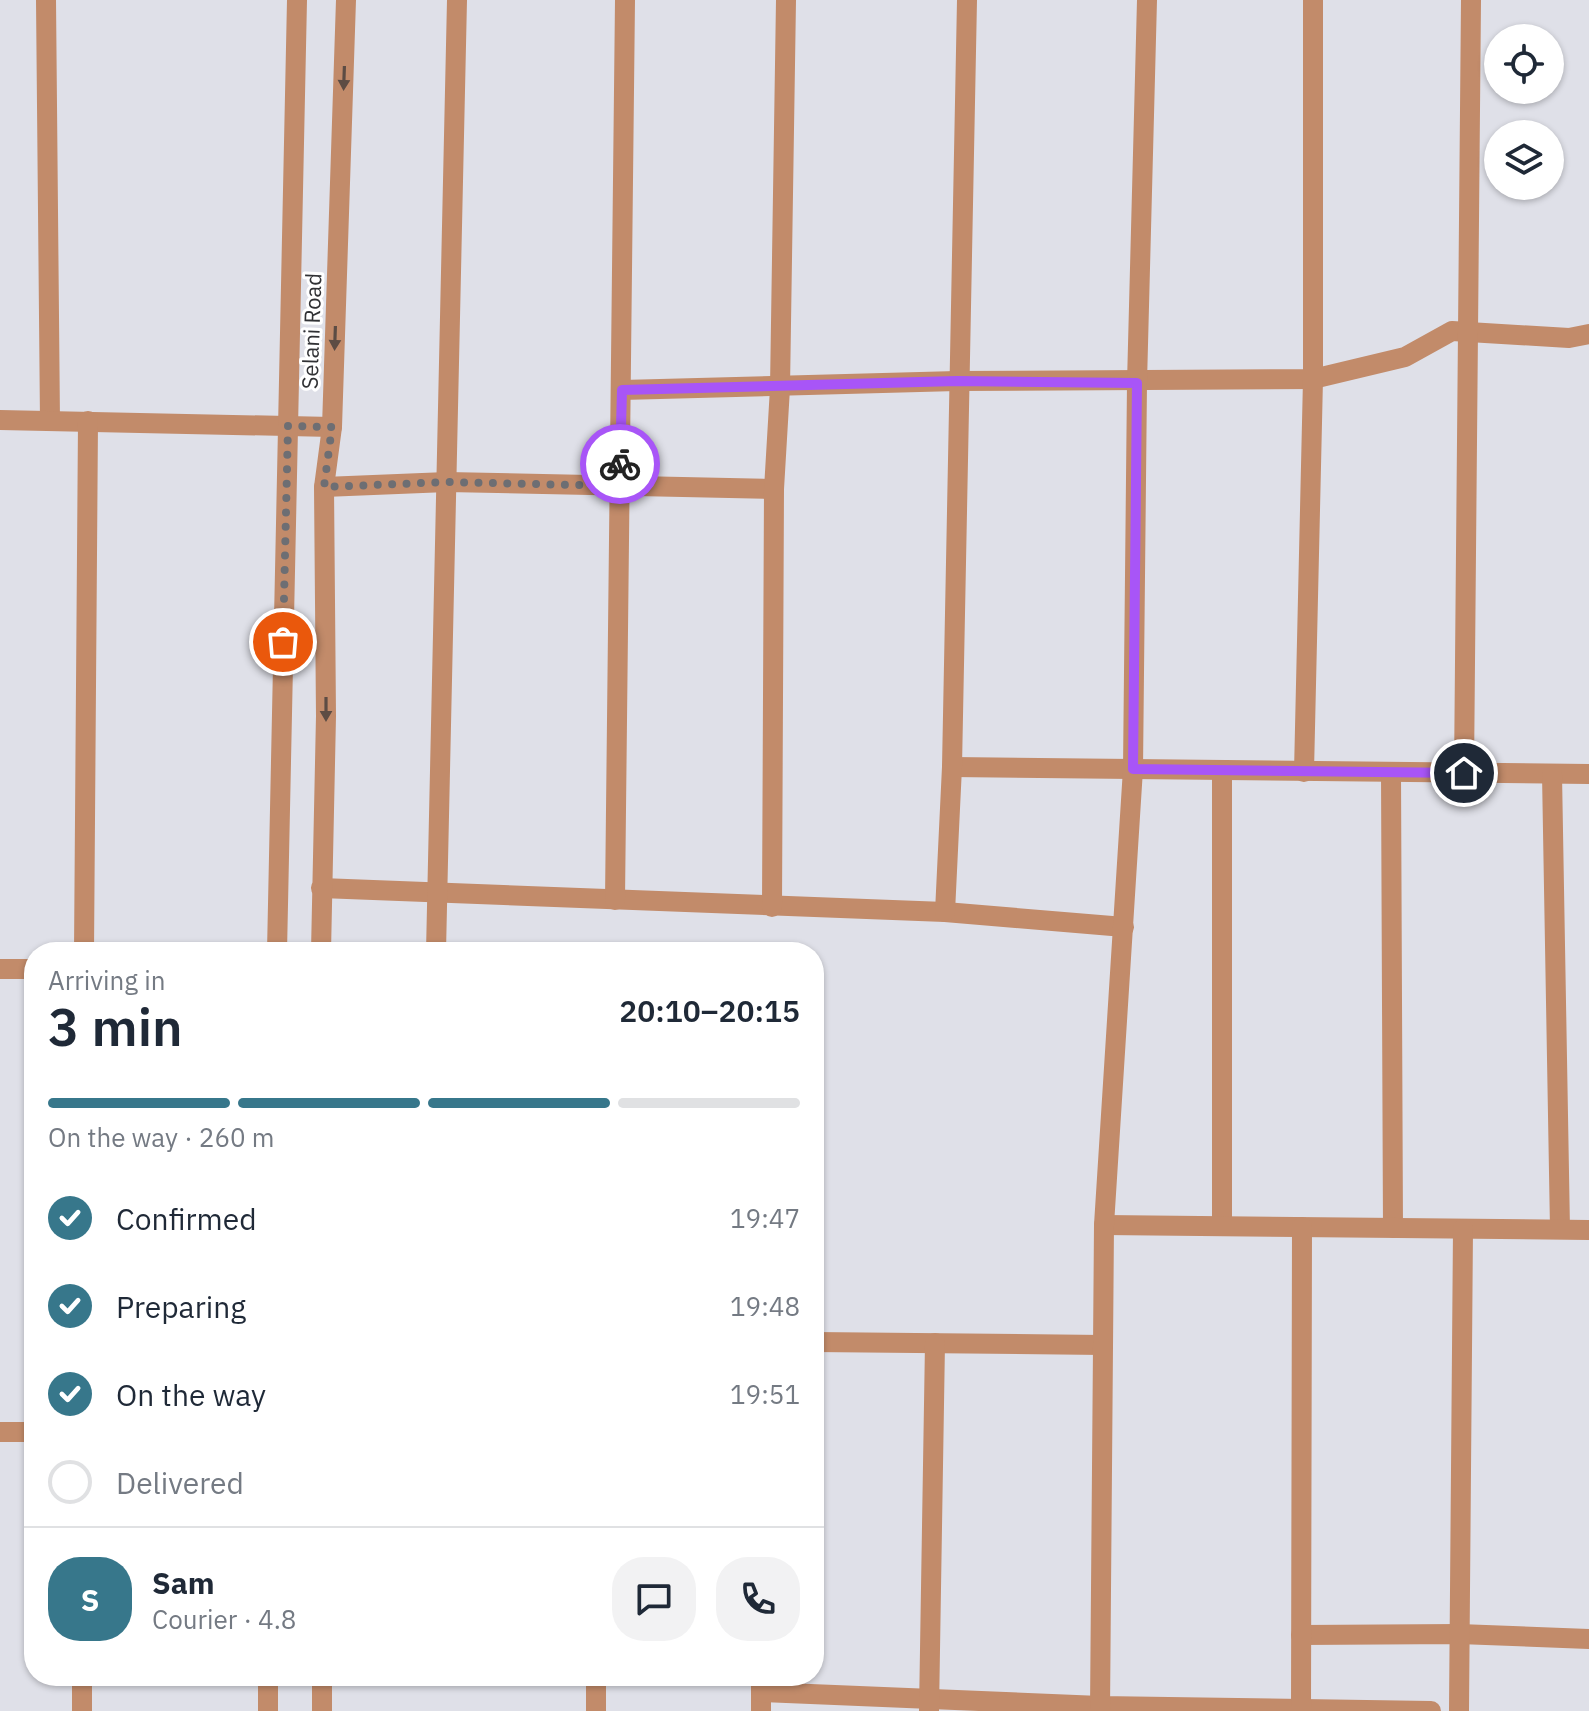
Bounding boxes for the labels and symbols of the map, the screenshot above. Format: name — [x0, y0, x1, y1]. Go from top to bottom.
one-way arrow — [337, 66, 350, 91]
street label: Selani Road — [294, 272, 328, 390]
one-way arrow — [329, 326, 342, 351]
courier — [580, 424, 660, 504]
pin — [249, 608, 317, 676]
one-way arrow — [320, 697, 332, 722]
pin — [1430, 739, 1498, 807]

